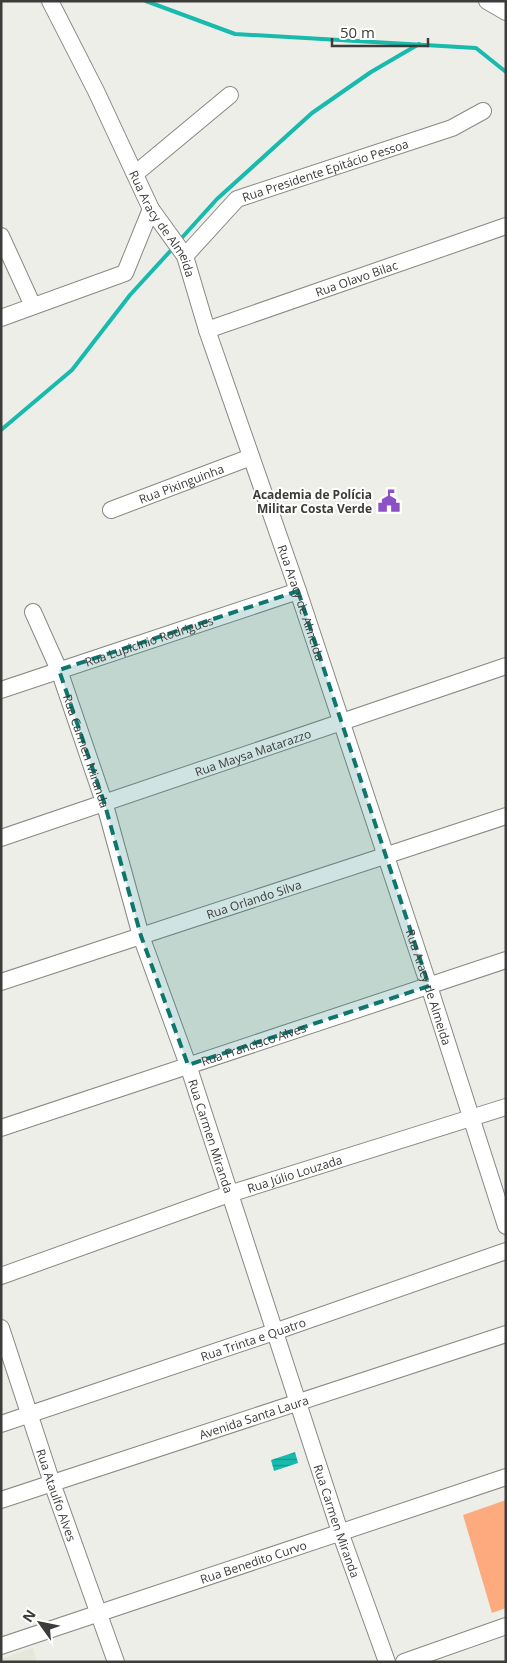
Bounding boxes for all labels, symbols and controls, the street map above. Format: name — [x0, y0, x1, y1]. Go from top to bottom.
scale bar — [332, 15, 428, 47]
text: 50 m — [340, 22, 375, 42]
street label: Rua Presidente Epitácio Pessoa — [240, 134, 411, 205]
street label: Rua Aracy de Almeida — [126, 167, 199, 279]
street label: Rua Olavo Bilac — [313, 256, 400, 300]
street label: Rua Pixinguinha — [136, 460, 226, 507]
place label: Academia de Polícia Militar Costa Verde — [253, 486, 372, 517]
public building icon: Academia de Polícia Militar Costa Verde — [376, 488, 402, 514]
street label: Rua Aracy de Almeida — [274, 542, 329, 663]
street label: Rua Lupicinio Rodrigues — [83, 611, 216, 670]
street label: Rua Carmen Miranda — [59, 692, 114, 810]
street label: Rua Maysa Matarazzo — [192, 725, 313, 780]
street label: Rua Orlando Silva — [204, 875, 303, 922]
street label: Rua Aracy de Almeida — [402, 927, 456, 1047]
street label: Rua Francisco Alves — [199, 1019, 308, 1069]
street label: Rua Carmen Miranda — [185, 1077, 238, 1195]
street label: Rua Júlio Louzada — [245, 1151, 344, 1196]
street label: Rua Trinta e Quatro — [198, 1313, 308, 1365]
street label: Avenida Santa Laura — [197, 1391, 311, 1443]
street label: Rua Ataulfo Alves — [33, 1446, 81, 1544]
street label: Rua Carmen Miranda — [310, 1462, 364, 1580]
street label: Rua Benedito Curvo — [198, 1536, 309, 1587]
north arrow — [15, 1598, 65, 1648]
text: N — [18, 1606, 40, 1626]

